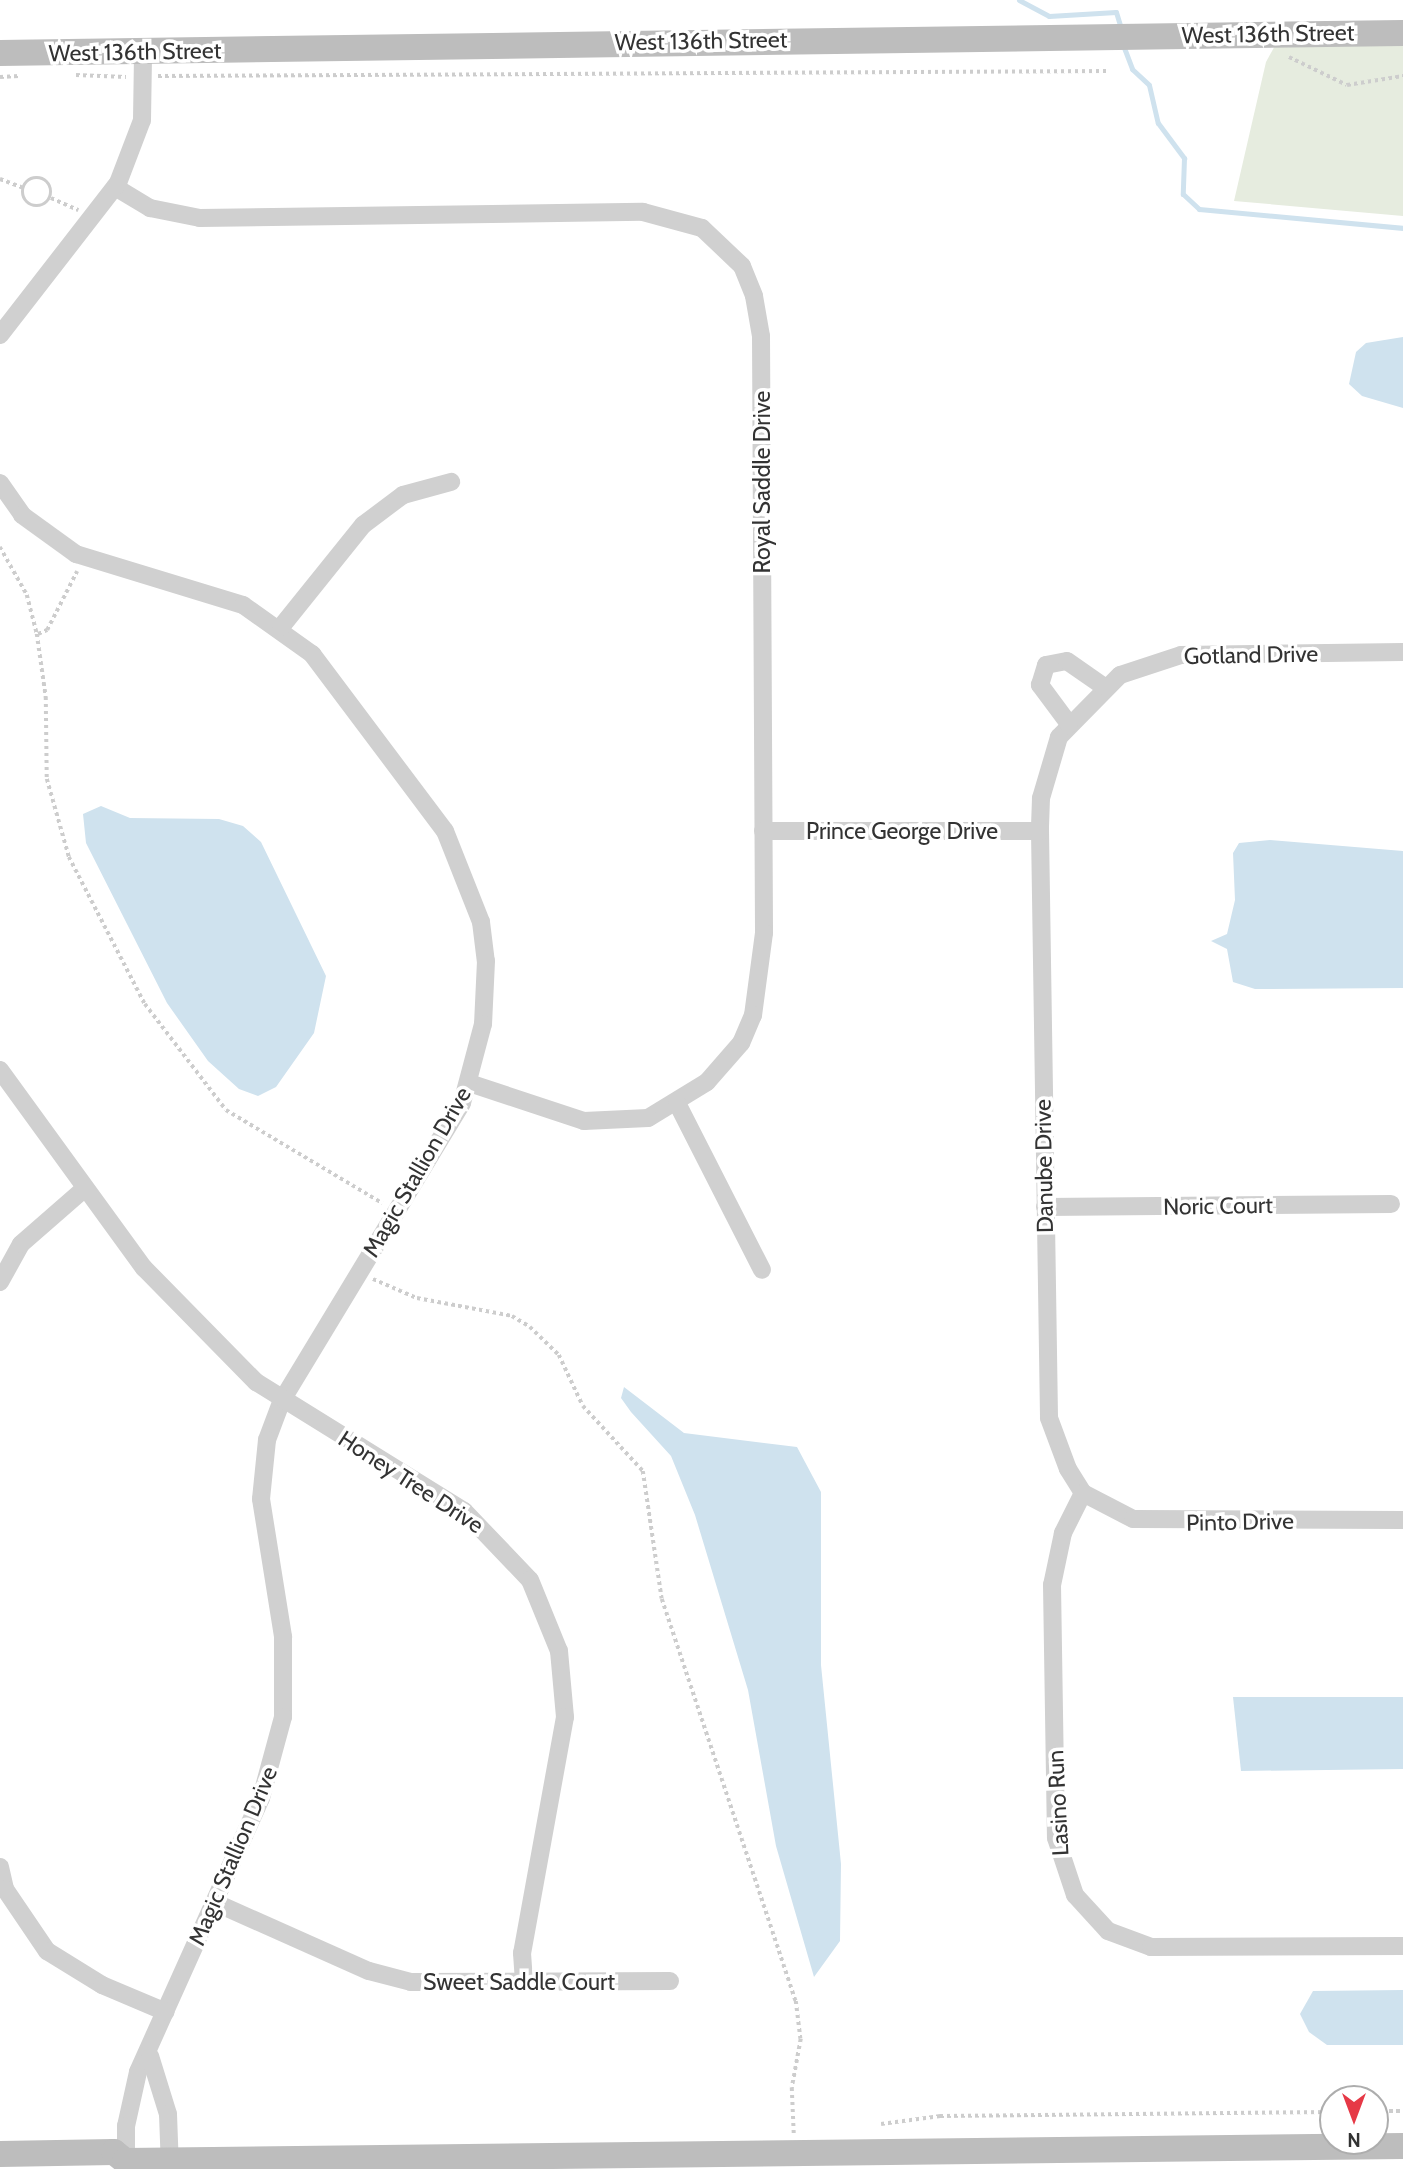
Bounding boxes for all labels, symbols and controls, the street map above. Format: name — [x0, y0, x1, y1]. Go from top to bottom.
street label: West 136th Street — [1181, 19, 1355, 49]
street label: West 136th Street — [614, 26, 788, 56]
street label: West 136th Street — [48, 37, 222, 67]
street label: Royal Saddle Drive — [748, 391, 776, 573]
street label: Gotland Drive — [1184, 640, 1318, 670]
street label: Prince George Drive — [806, 817, 998, 845]
street label: Magic Stallion Drive — [357, 1082, 477, 1262]
street label: Danube Drive — [1029, 1099, 1059, 1233]
street label: Noric Court — [1163, 1191, 1273, 1221]
street label: Honey Tree Drive — [333, 1425, 489, 1539]
street label: Pinto Drive — [1186, 1507, 1294, 1537]
street label: Lasino Run — [1041, 1749, 1075, 1857]
street label: Magic Stallion Drive — [183, 1762, 283, 1950]
street label: Sweet Saddle Court — [423, 1968, 615, 1996]
north arrow — [1319, 2085, 1389, 2155]
text: N — [1347, 2128, 1361, 2151]

